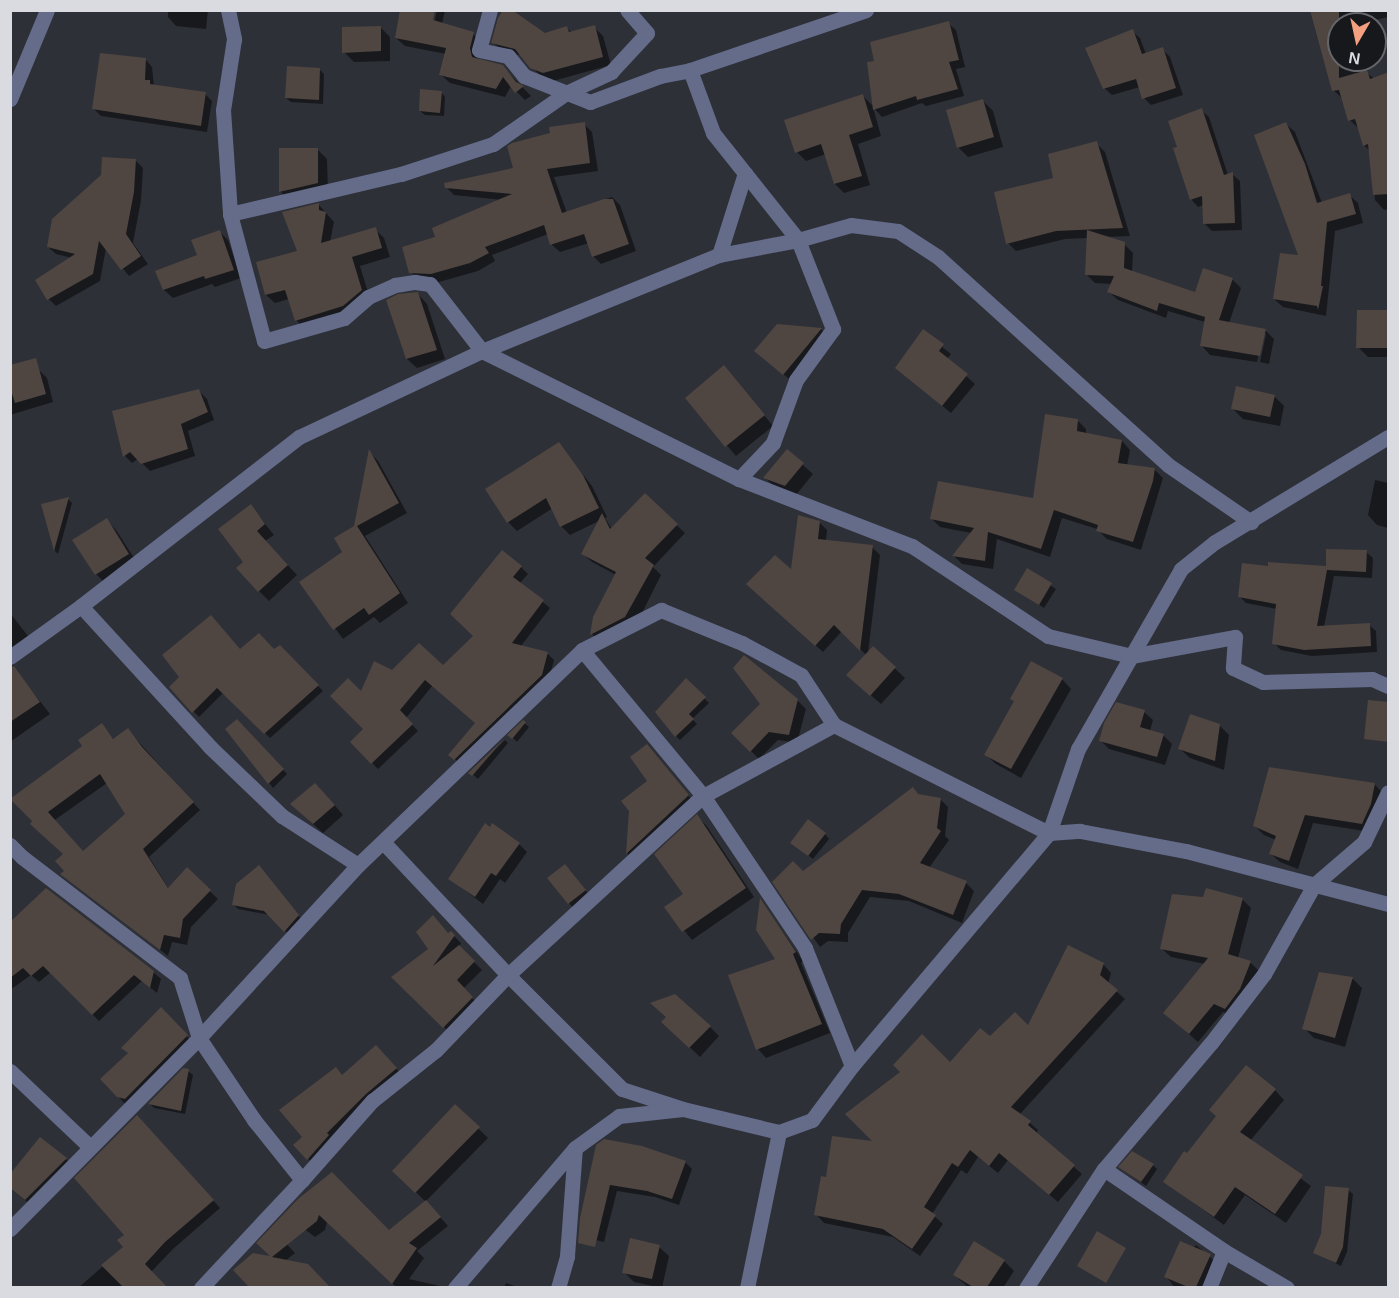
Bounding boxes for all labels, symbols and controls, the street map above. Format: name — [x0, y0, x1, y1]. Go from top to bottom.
north arrow — [1327, 12, 1387, 72]
text: N — [1347, 49, 1361, 68]

